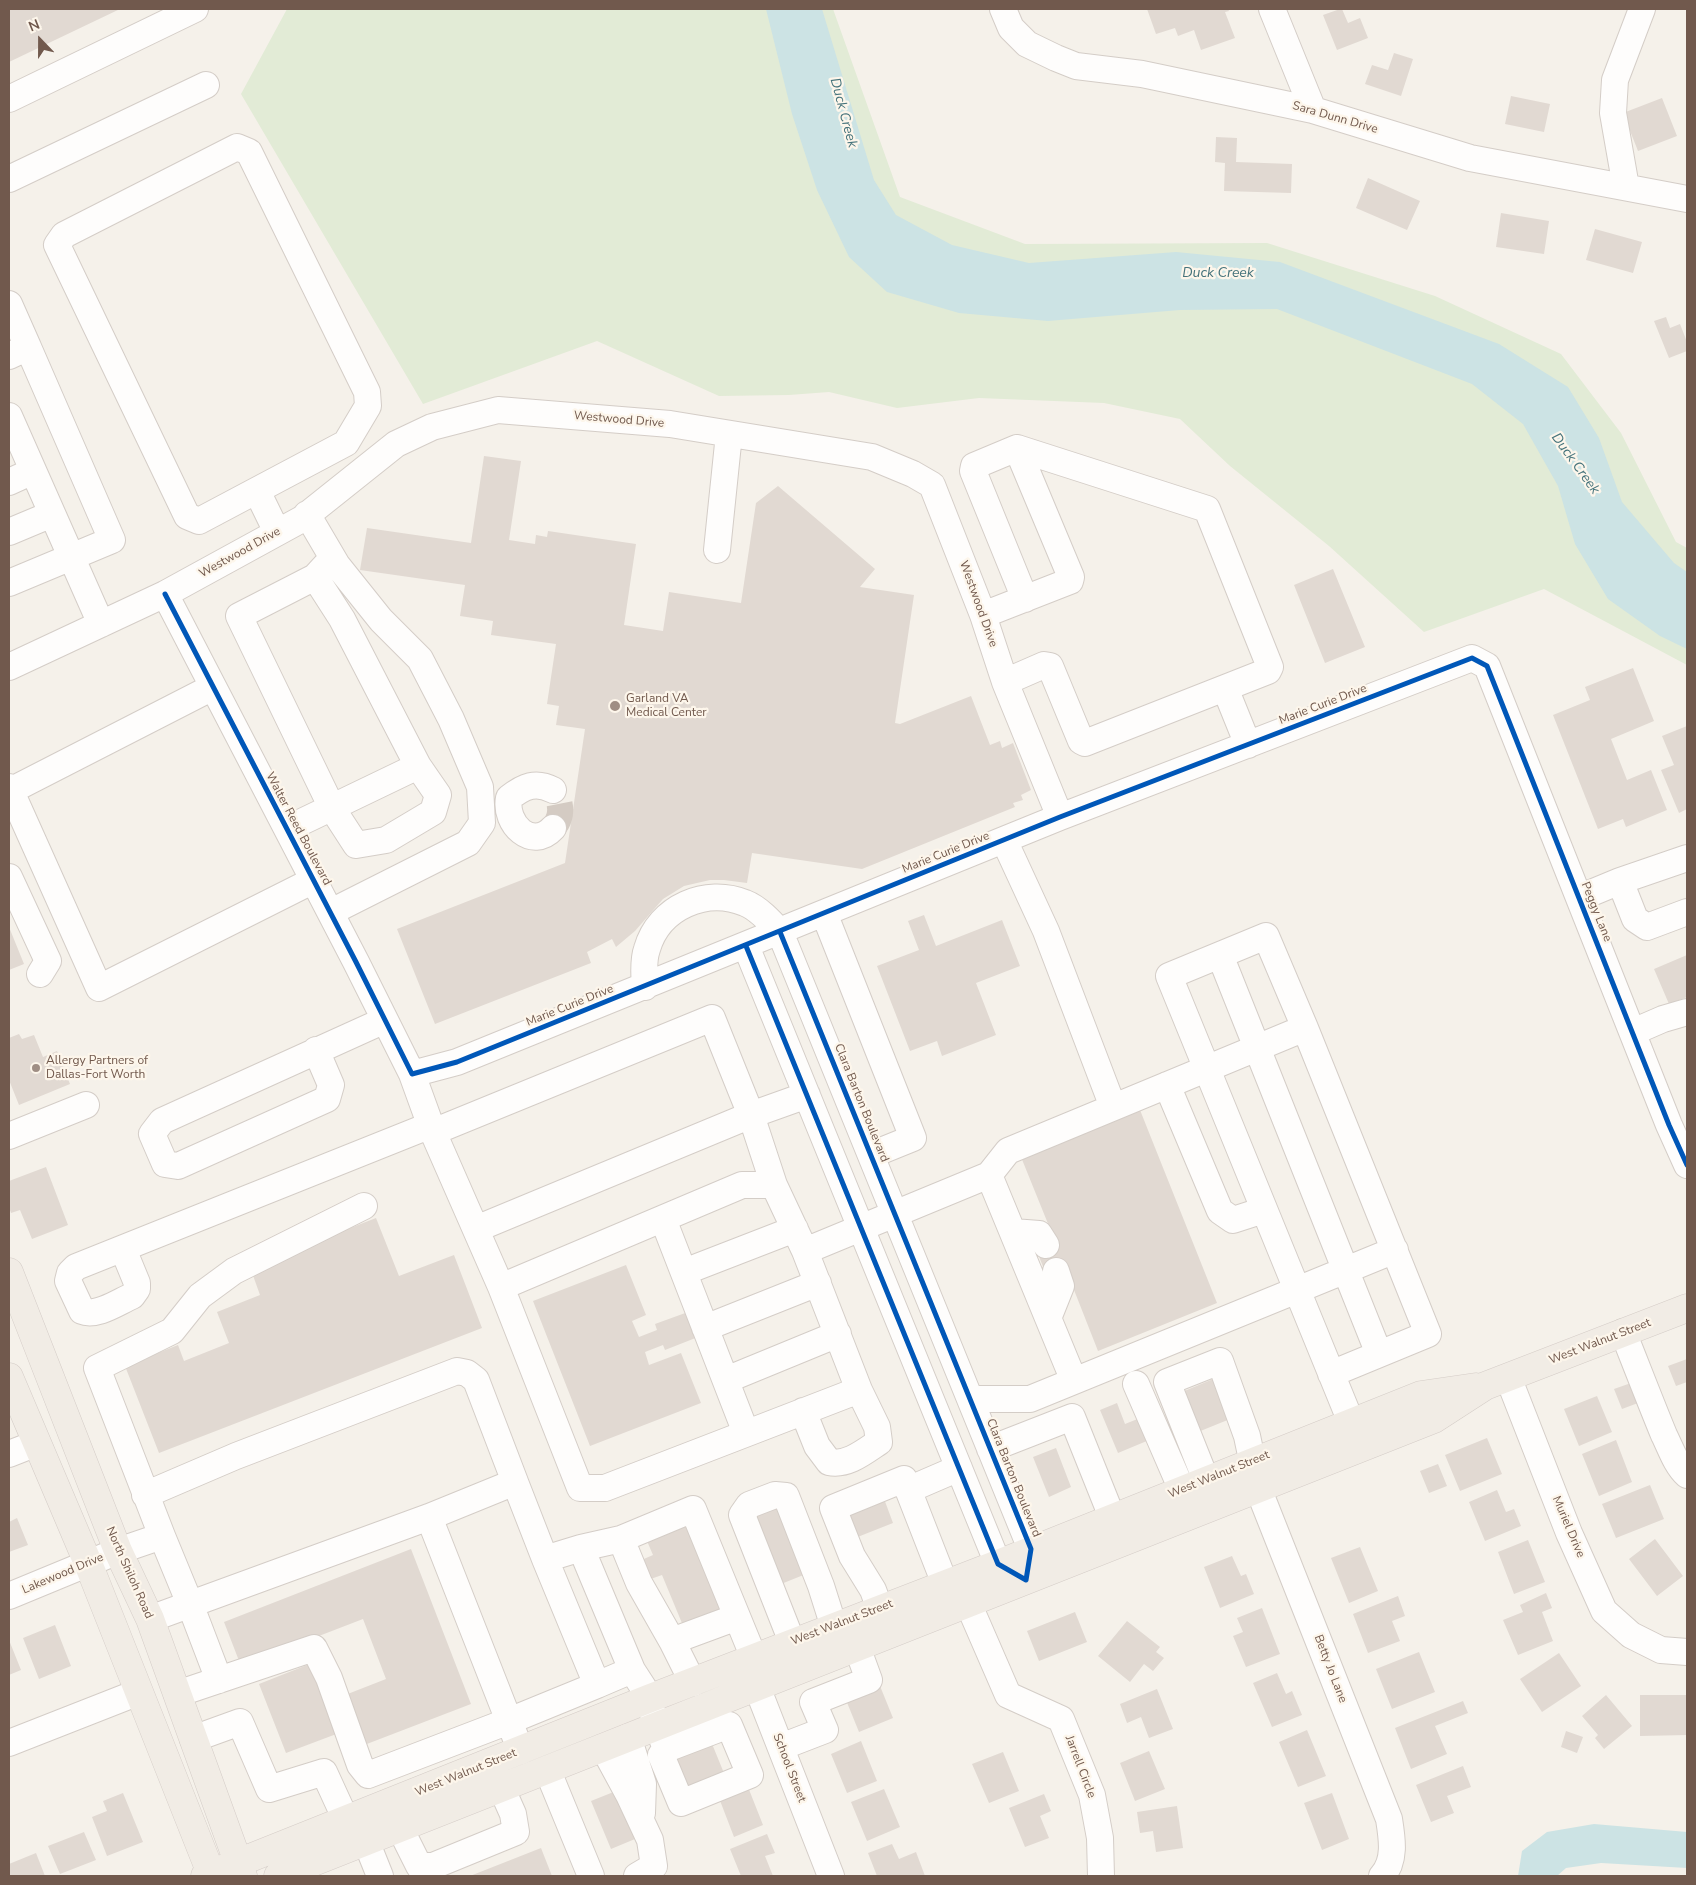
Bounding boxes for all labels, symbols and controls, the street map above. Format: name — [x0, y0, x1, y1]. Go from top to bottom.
north arrow — [15, 15, 65, 65]
text: N — [26, 15, 43, 36]
water label: Duck Creek — [826, 76, 860, 150]
street label: Sara Dunn Drive — [1291, 99, 1379, 137]
water label: Duck Creek — [1182, 266, 1254, 282]
street label: Westwood Drive — [573, 409, 665, 431]
water label: Duck Creek — [1547, 430, 1603, 498]
street label: Westwood Drive — [197, 525, 283, 581]
street label: Westwood Drive — [956, 559, 1000, 649]
street label: Marie Curie Drive — [1277, 682, 1369, 728]
place label: Garland VA Medical Center — [626, 692, 707, 720]
marker: Garland VA Medical Center — [608, 699, 622, 713]
street label: Walter Reed Boulevard — [262, 770, 334, 888]
street label: Marie Curie Drive — [900, 829, 992, 877]
street label: Peggy Lane — [1578, 880, 1614, 944]
street label: Marie Curie Drive — [524, 982, 616, 1030]
street label: Clara Barton Boulevard — [831, 1042, 891, 1164]
place label: Allergy Partners of Dallas-Fort Worth — [46, 1054, 148, 1082]
marker: Allergy Partners of Dallas-Fort Worth — [30, 1062, 42, 1074]
street label: West Walnut Street — [1547, 1316, 1653, 1368]
street label: Clara Barton Boulevard — [983, 1417, 1043, 1539]
street label: West Walnut Street — [1166, 1448, 1272, 1502]
street label: Muriel Drive — [1549, 1494, 1587, 1560]
street label: North Shiloh Road — [102, 1525, 156, 1621]
street label: Lakewood Drive — [20, 1550, 106, 1598]
street label: West Walnut Street — [789, 1597, 895, 1649]
street label: Betty Jo Lane — [1310, 1633, 1350, 1705]
street label: School Street — [769, 1732, 809, 1804]
street label: Jarrell Circle — [1061, 1734, 1099, 1800]
street label: West Walnut Street — [413, 1746, 519, 1800]

